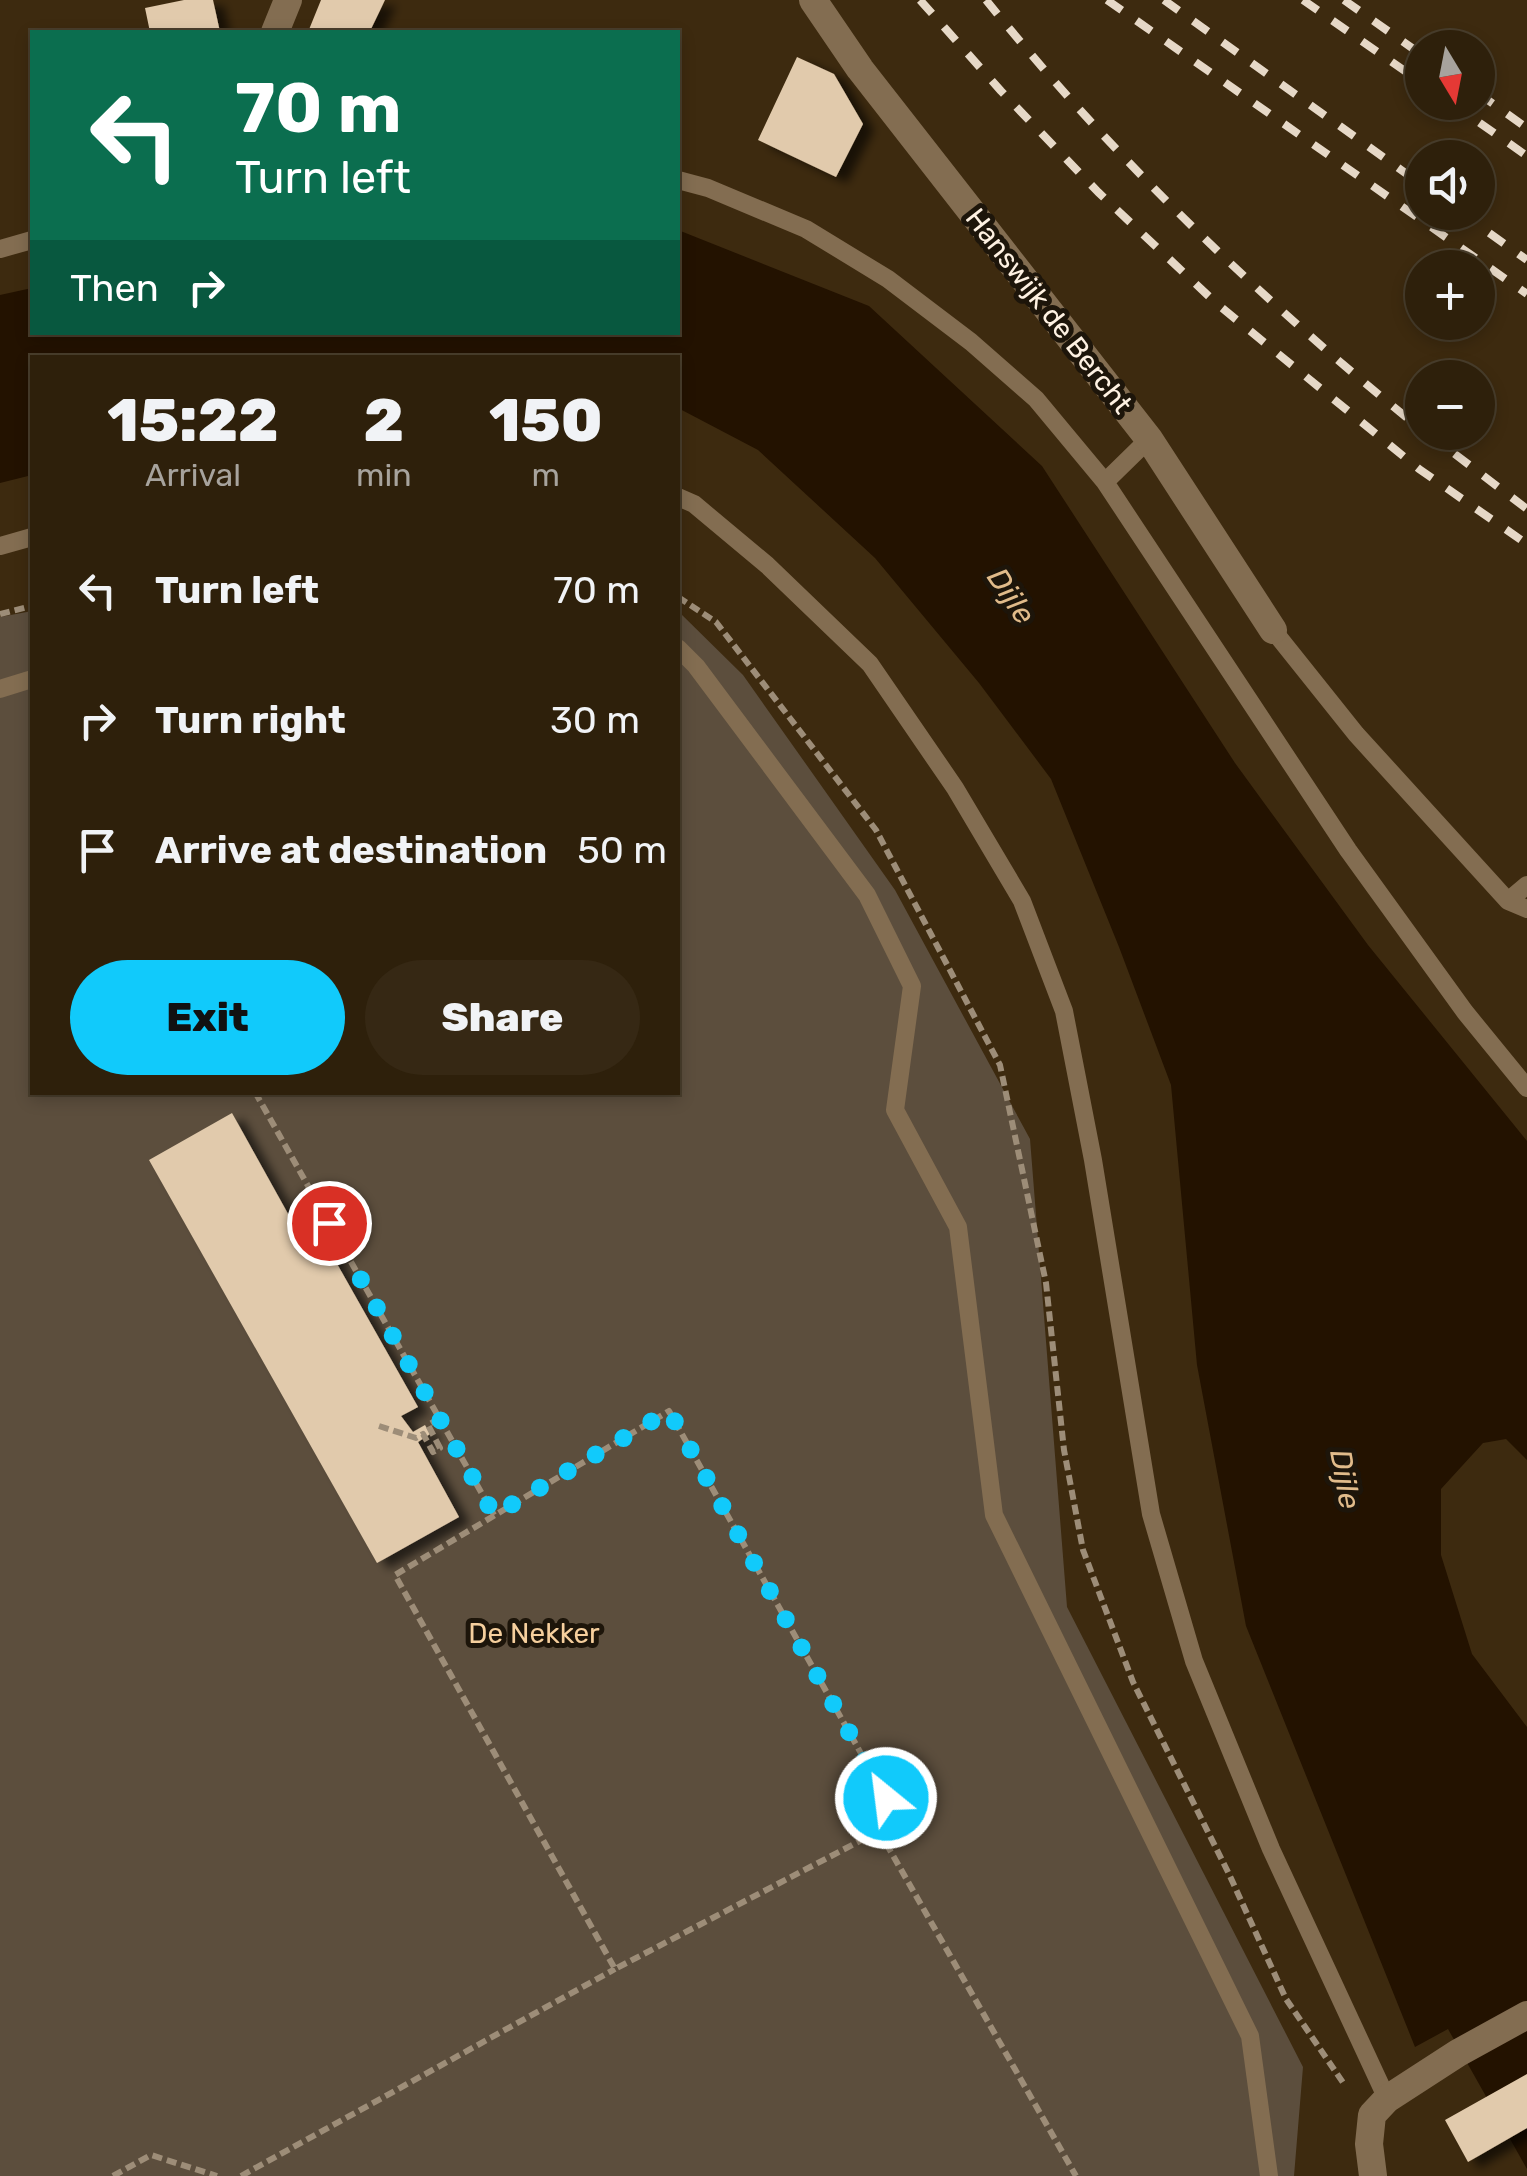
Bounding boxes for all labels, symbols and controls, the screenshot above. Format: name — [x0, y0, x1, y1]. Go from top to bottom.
north arrow — [1405, 30, 1495, 120]
map controls — [1405, 30, 1495, 450]
text: 70 m — [235, 67, 402, 150]
icon: left — [70, 70, 200, 200]
button: sound — [1405, 140, 1495, 230]
text: Turn left — [235, 151, 411, 204]
street label: Hanswijk de Bercht — [959, 202, 1139, 420]
button: + — [1405, 250, 1495, 340]
icon: right — [179, 260, 234, 315]
text: Then — [70, 265, 159, 311]
button: − — [1405, 360, 1495, 450]
text: 15:22 — [107, 385, 279, 456]
text: 2 — [364, 385, 404, 456]
text: 150 — [489, 385, 603, 456]
text: Arrival — [145, 456, 241, 494]
text: min — [356, 456, 412, 494]
text: m — [532, 456, 560, 494]
water label: Dijle — [979, 561, 1043, 631]
icon: left — [70, 563, 125, 618]
text: Turn left — [155, 567, 319, 613]
text: 70 m — [553, 567, 640, 613]
icon: right — [70, 693, 125, 748]
text: Turn right — [155, 697, 346, 743]
text: 30 m — [550, 697, 640, 743]
icon: arrive — [70, 823, 125, 878]
text: Arrive at destination — [155, 827, 547, 873]
text: 50 m — [577, 827, 667, 873]
button: Exit — [70, 960, 345, 1075]
button: Share — [365, 960, 640, 1075]
pin — [287, 1181, 372, 1266]
icon: arrive — [302, 1196, 357, 1251]
water label: Dijle — [1322, 1446, 1368, 1512]
park label: De Nekker — [468, 1617, 600, 1650]
position arrow — [834, 1746, 938, 1850]

